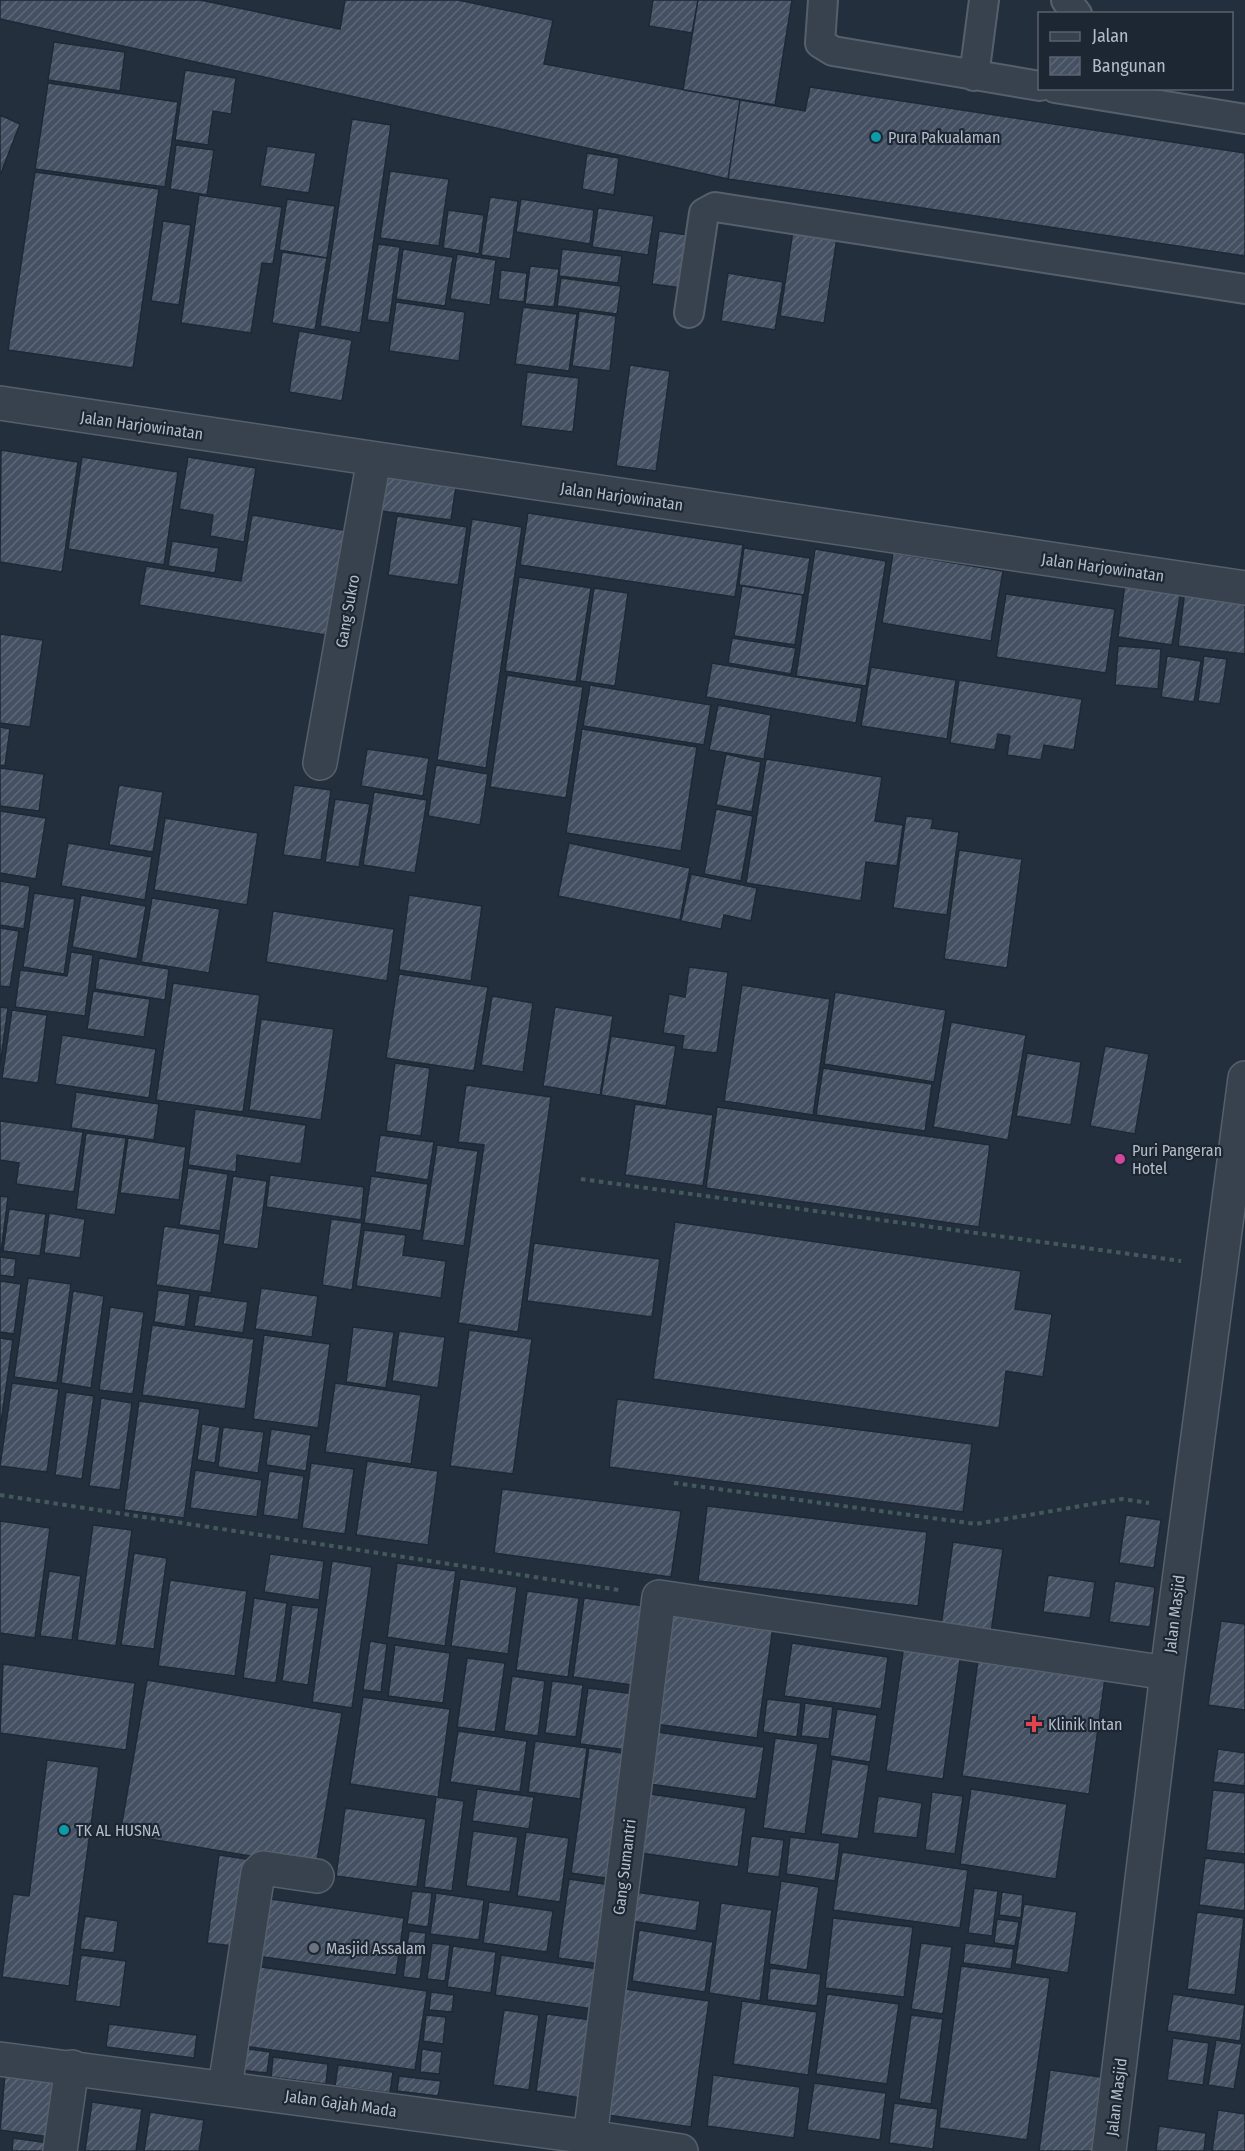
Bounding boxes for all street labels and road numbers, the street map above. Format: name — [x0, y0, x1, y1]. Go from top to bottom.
street label: Jalan Harjowinatan — [79, 407, 205, 444]
street label: Jalan Harjowinatan — [559, 478, 685, 515]
street label: Jalan Harjowinatan — [1040, 549, 1166, 586]
street label: Gang Sukro — [332, 573, 363, 649]
street label: Jalan Masjid — [1160, 1574, 1189, 1654]
street label: Gang Sumantri — [609, 1818, 640, 1916]
street label: Jalan Masjid — [1102, 2057, 1131, 2137]
street label: Jalan Gajah Mada — [284, 2086, 398, 2121]

